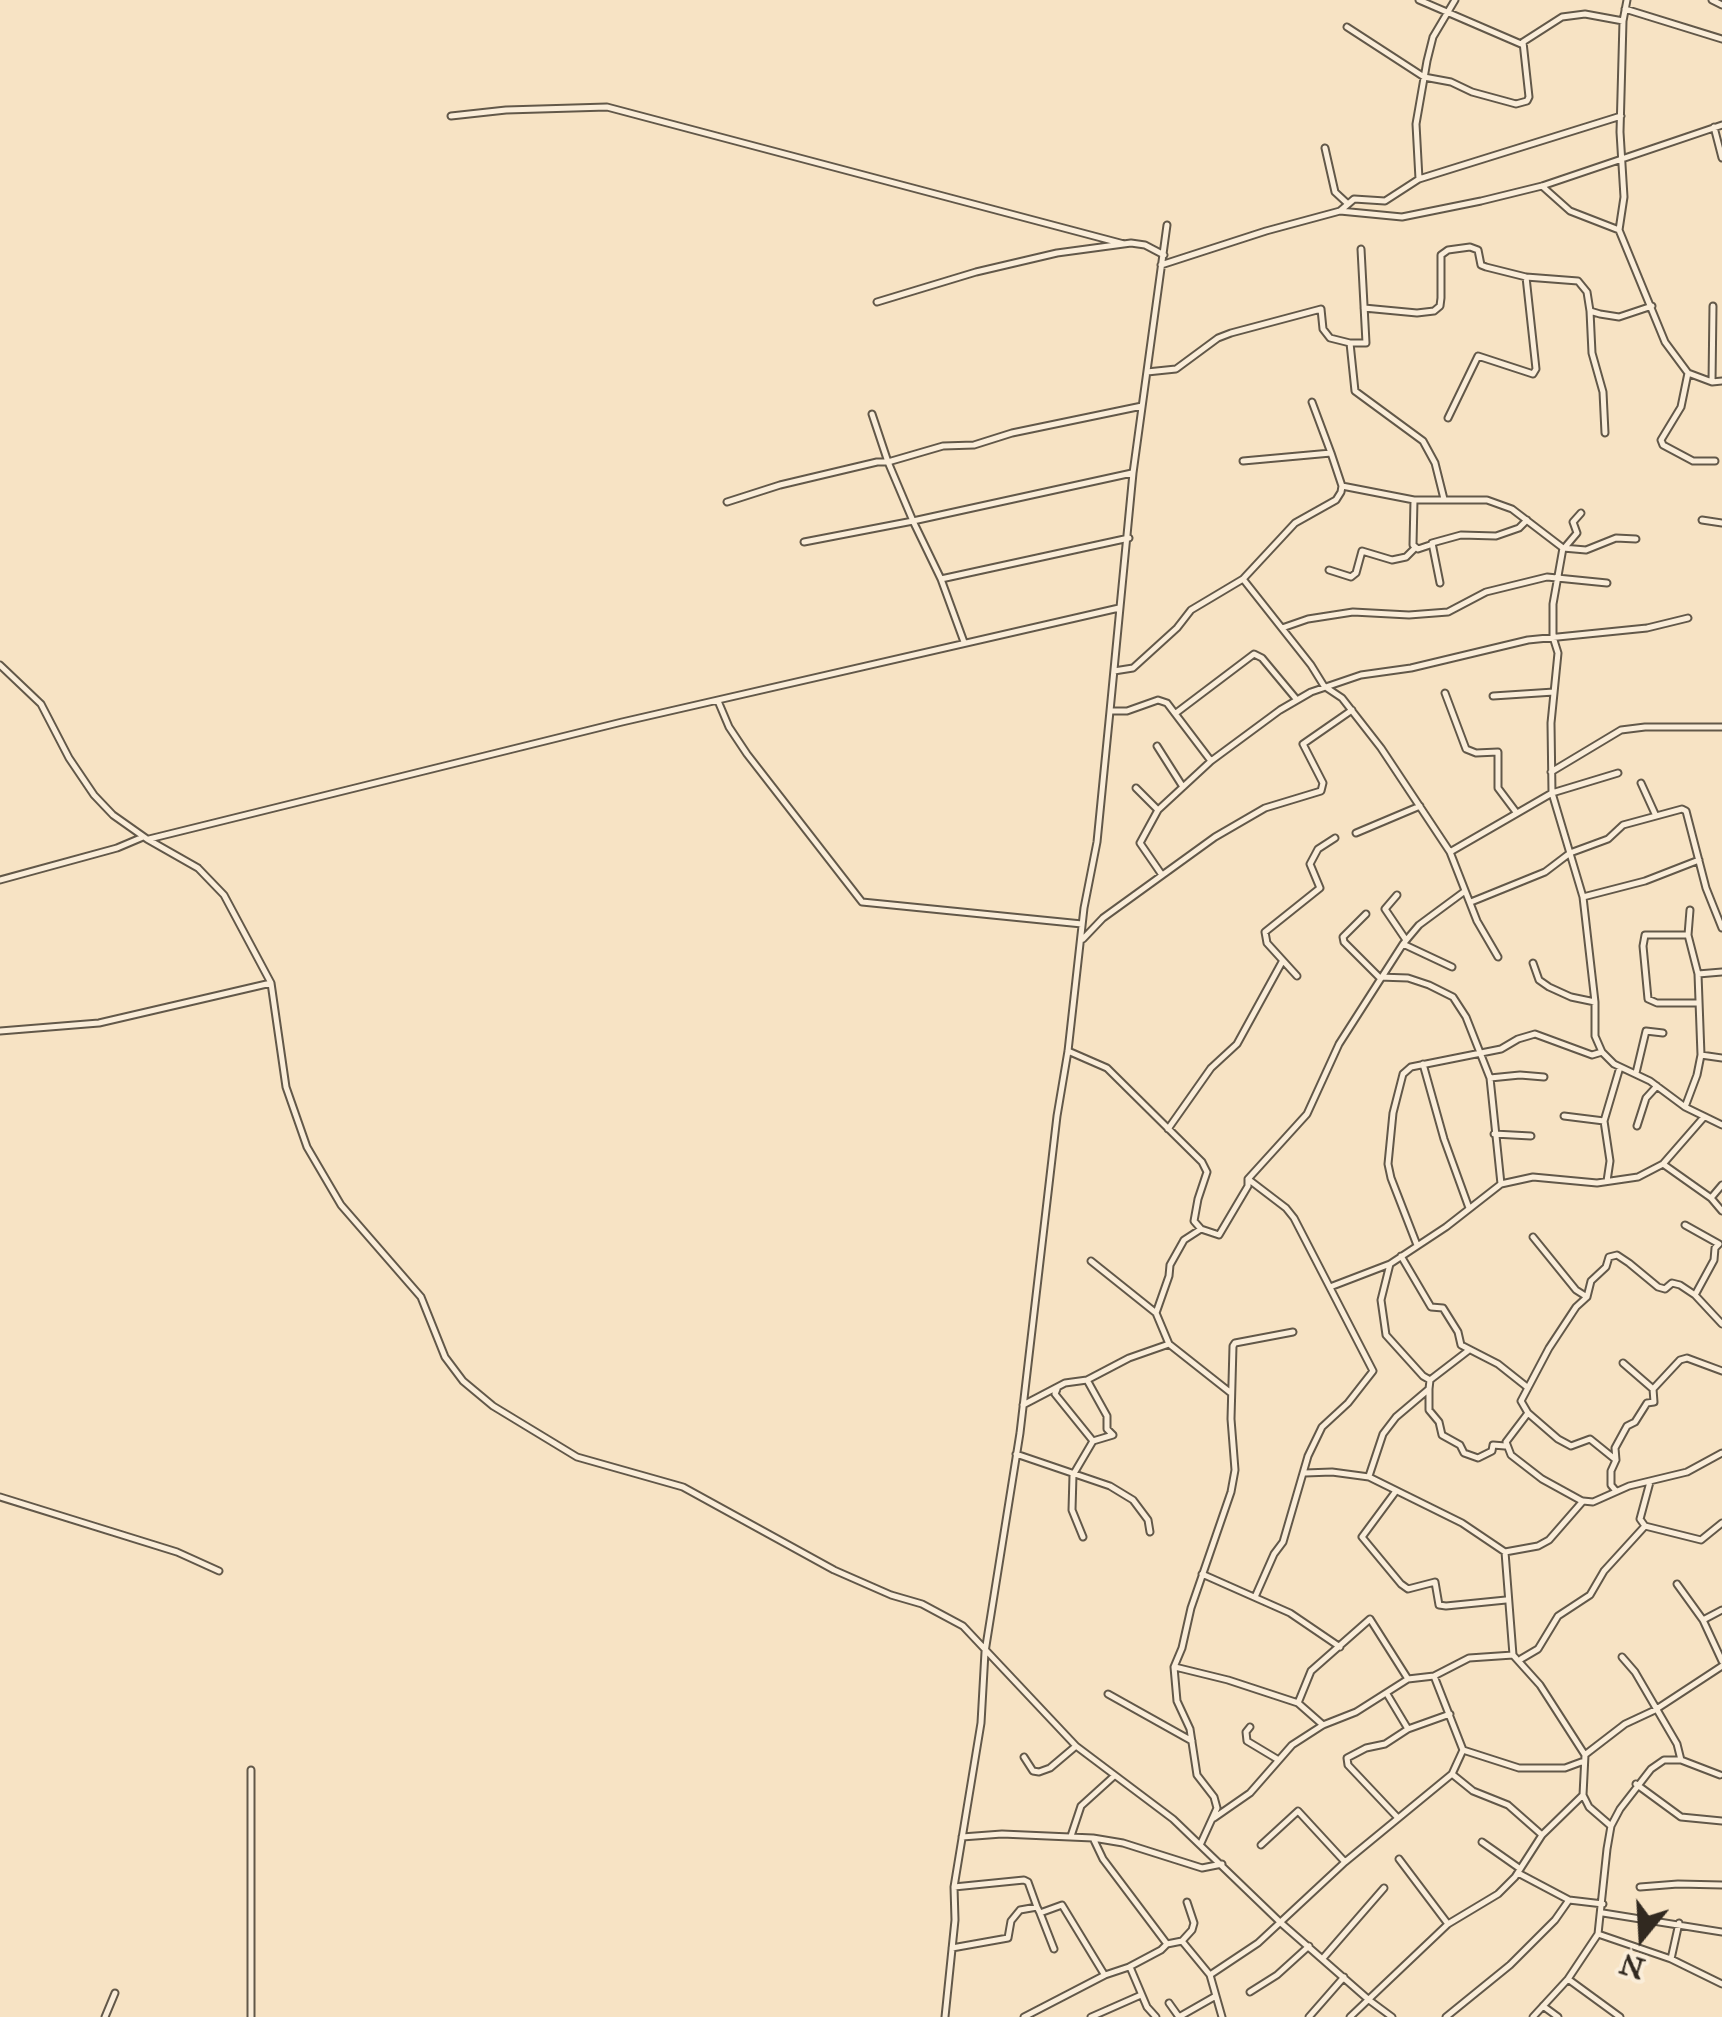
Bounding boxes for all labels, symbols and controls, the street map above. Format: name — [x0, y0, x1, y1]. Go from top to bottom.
north arrow — [1592, 1887, 1692, 1987]
text: N — [1616, 1946, 1649, 1986]

